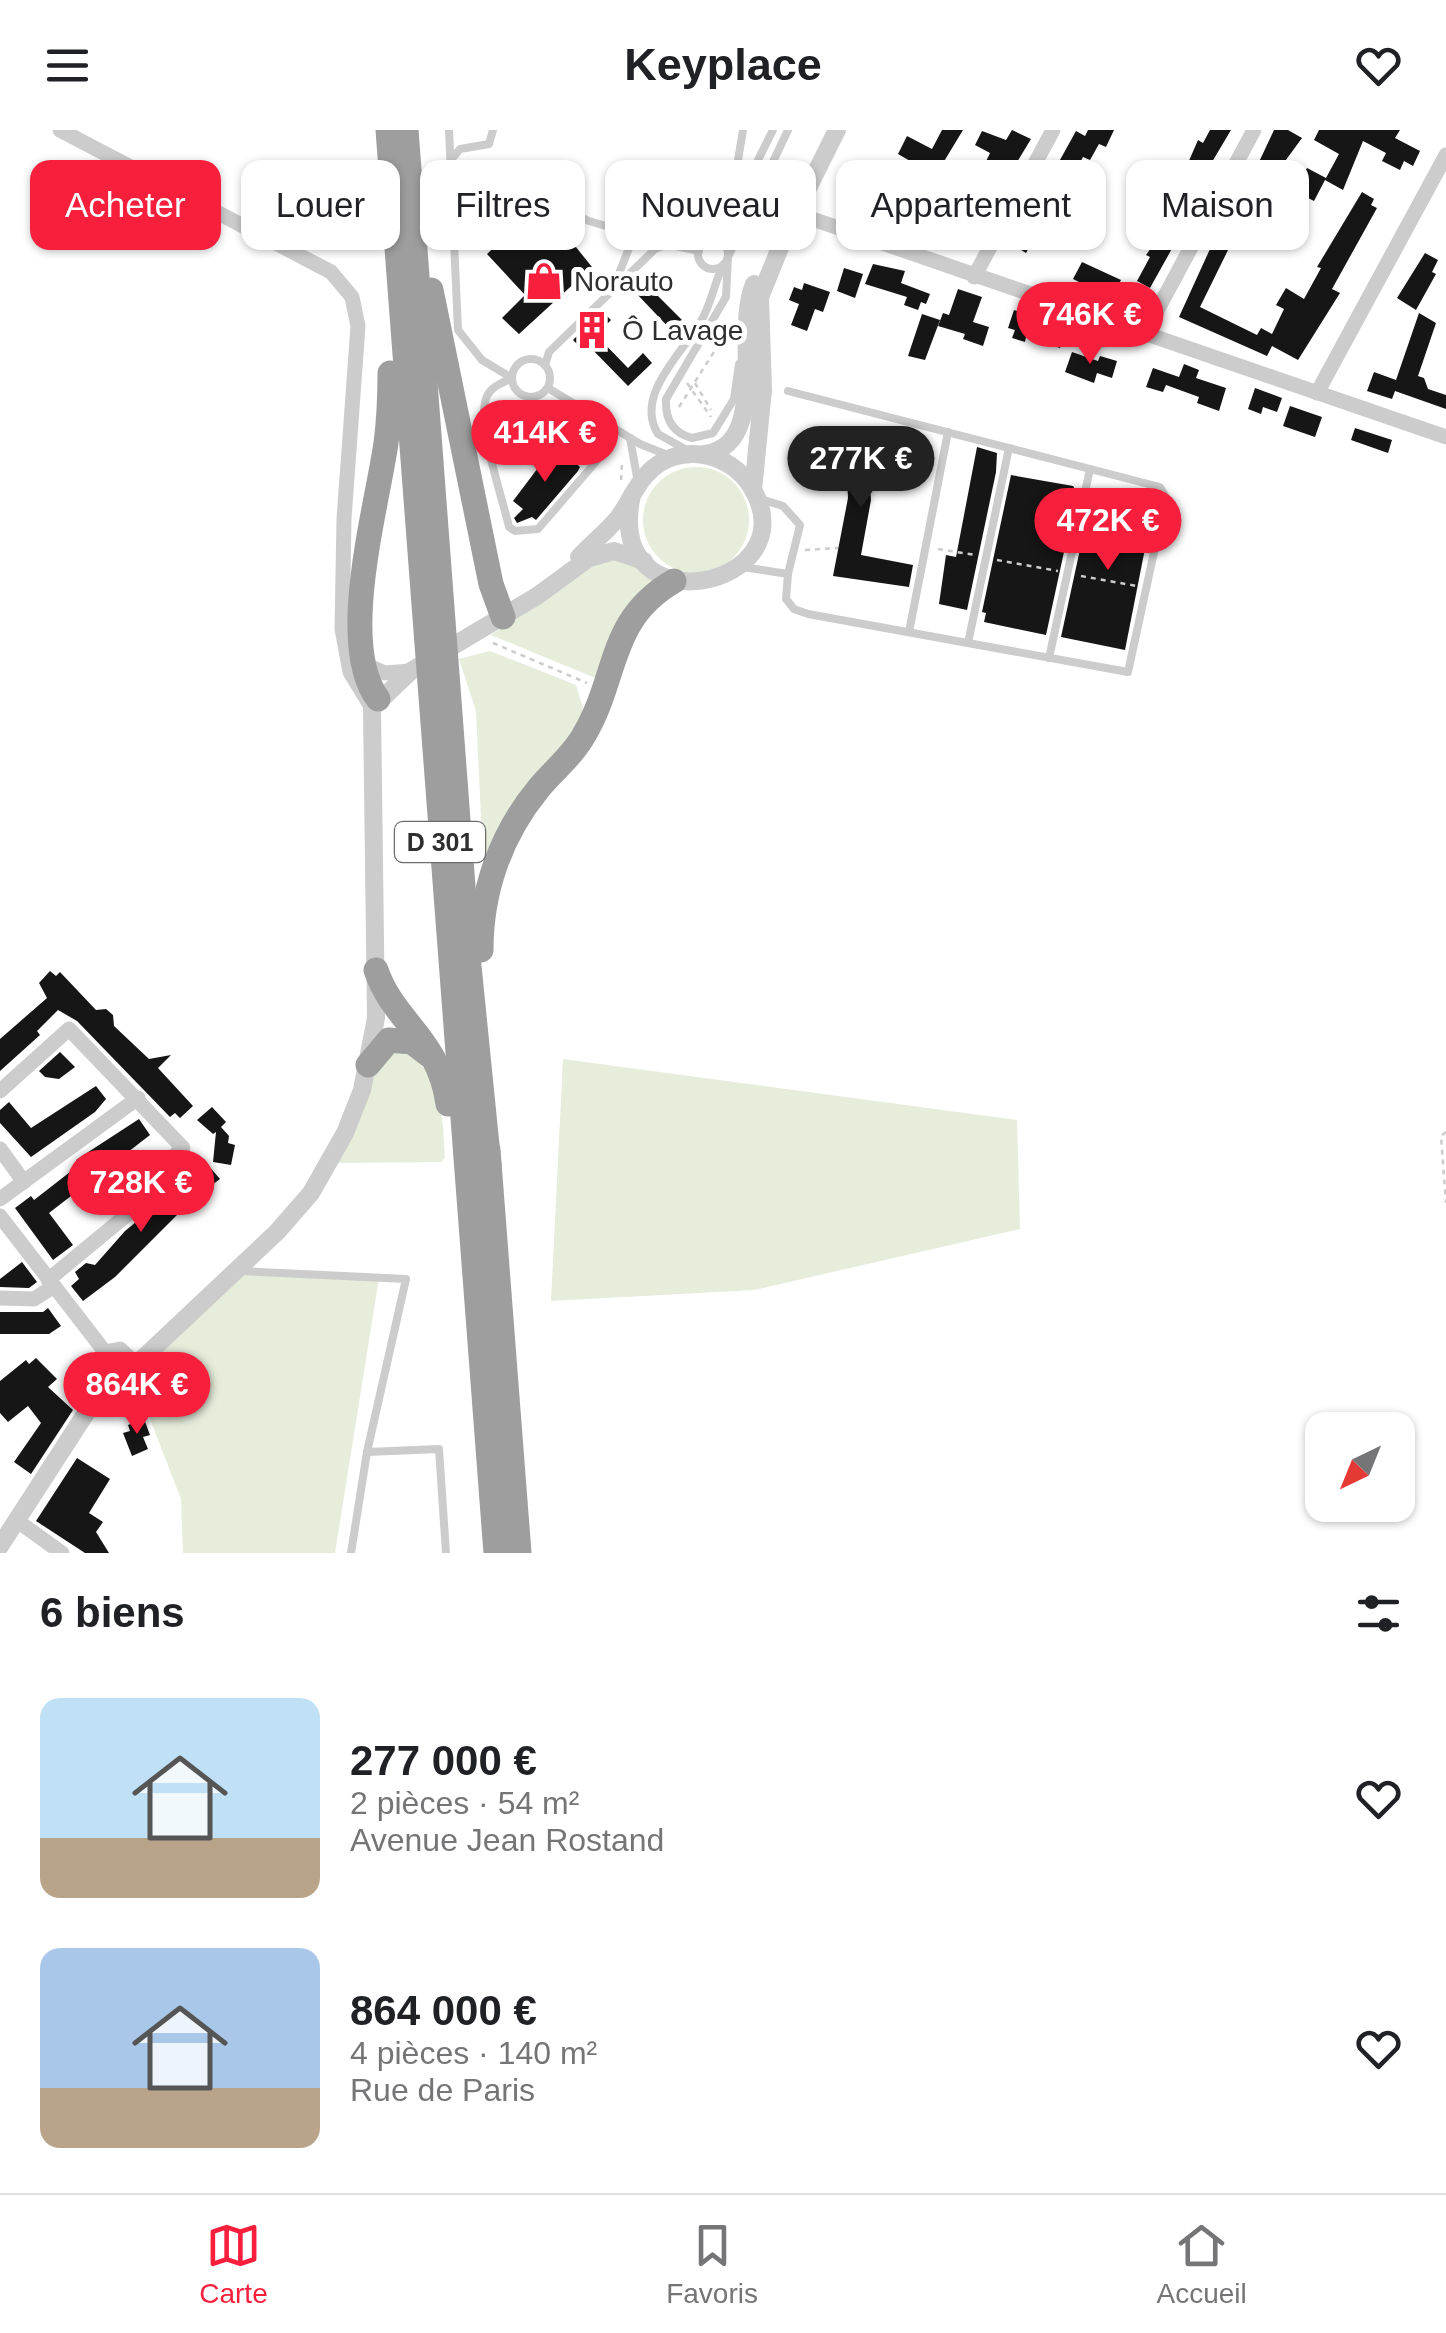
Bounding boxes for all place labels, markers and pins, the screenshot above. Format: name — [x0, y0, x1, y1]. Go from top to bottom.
shop icon: Norauto — [523, 260, 565, 302]
place label: Norauto — [574, 266, 674, 297]
pin: 746K € — [1009, 282, 1171, 367]
building icon: Ô Lavage — [571, 309, 613, 351]
place label: Ô Lavage — [622, 315, 743, 346]
pin: 414K € — [464, 400, 626, 485]
pin: 277K € — [780, 426, 942, 511]
pin: 472K € — [1027, 488, 1189, 573]
pin: 728K € — [60, 1150, 222, 1235]
pin: 864K € — [56, 1352, 218, 1437]

